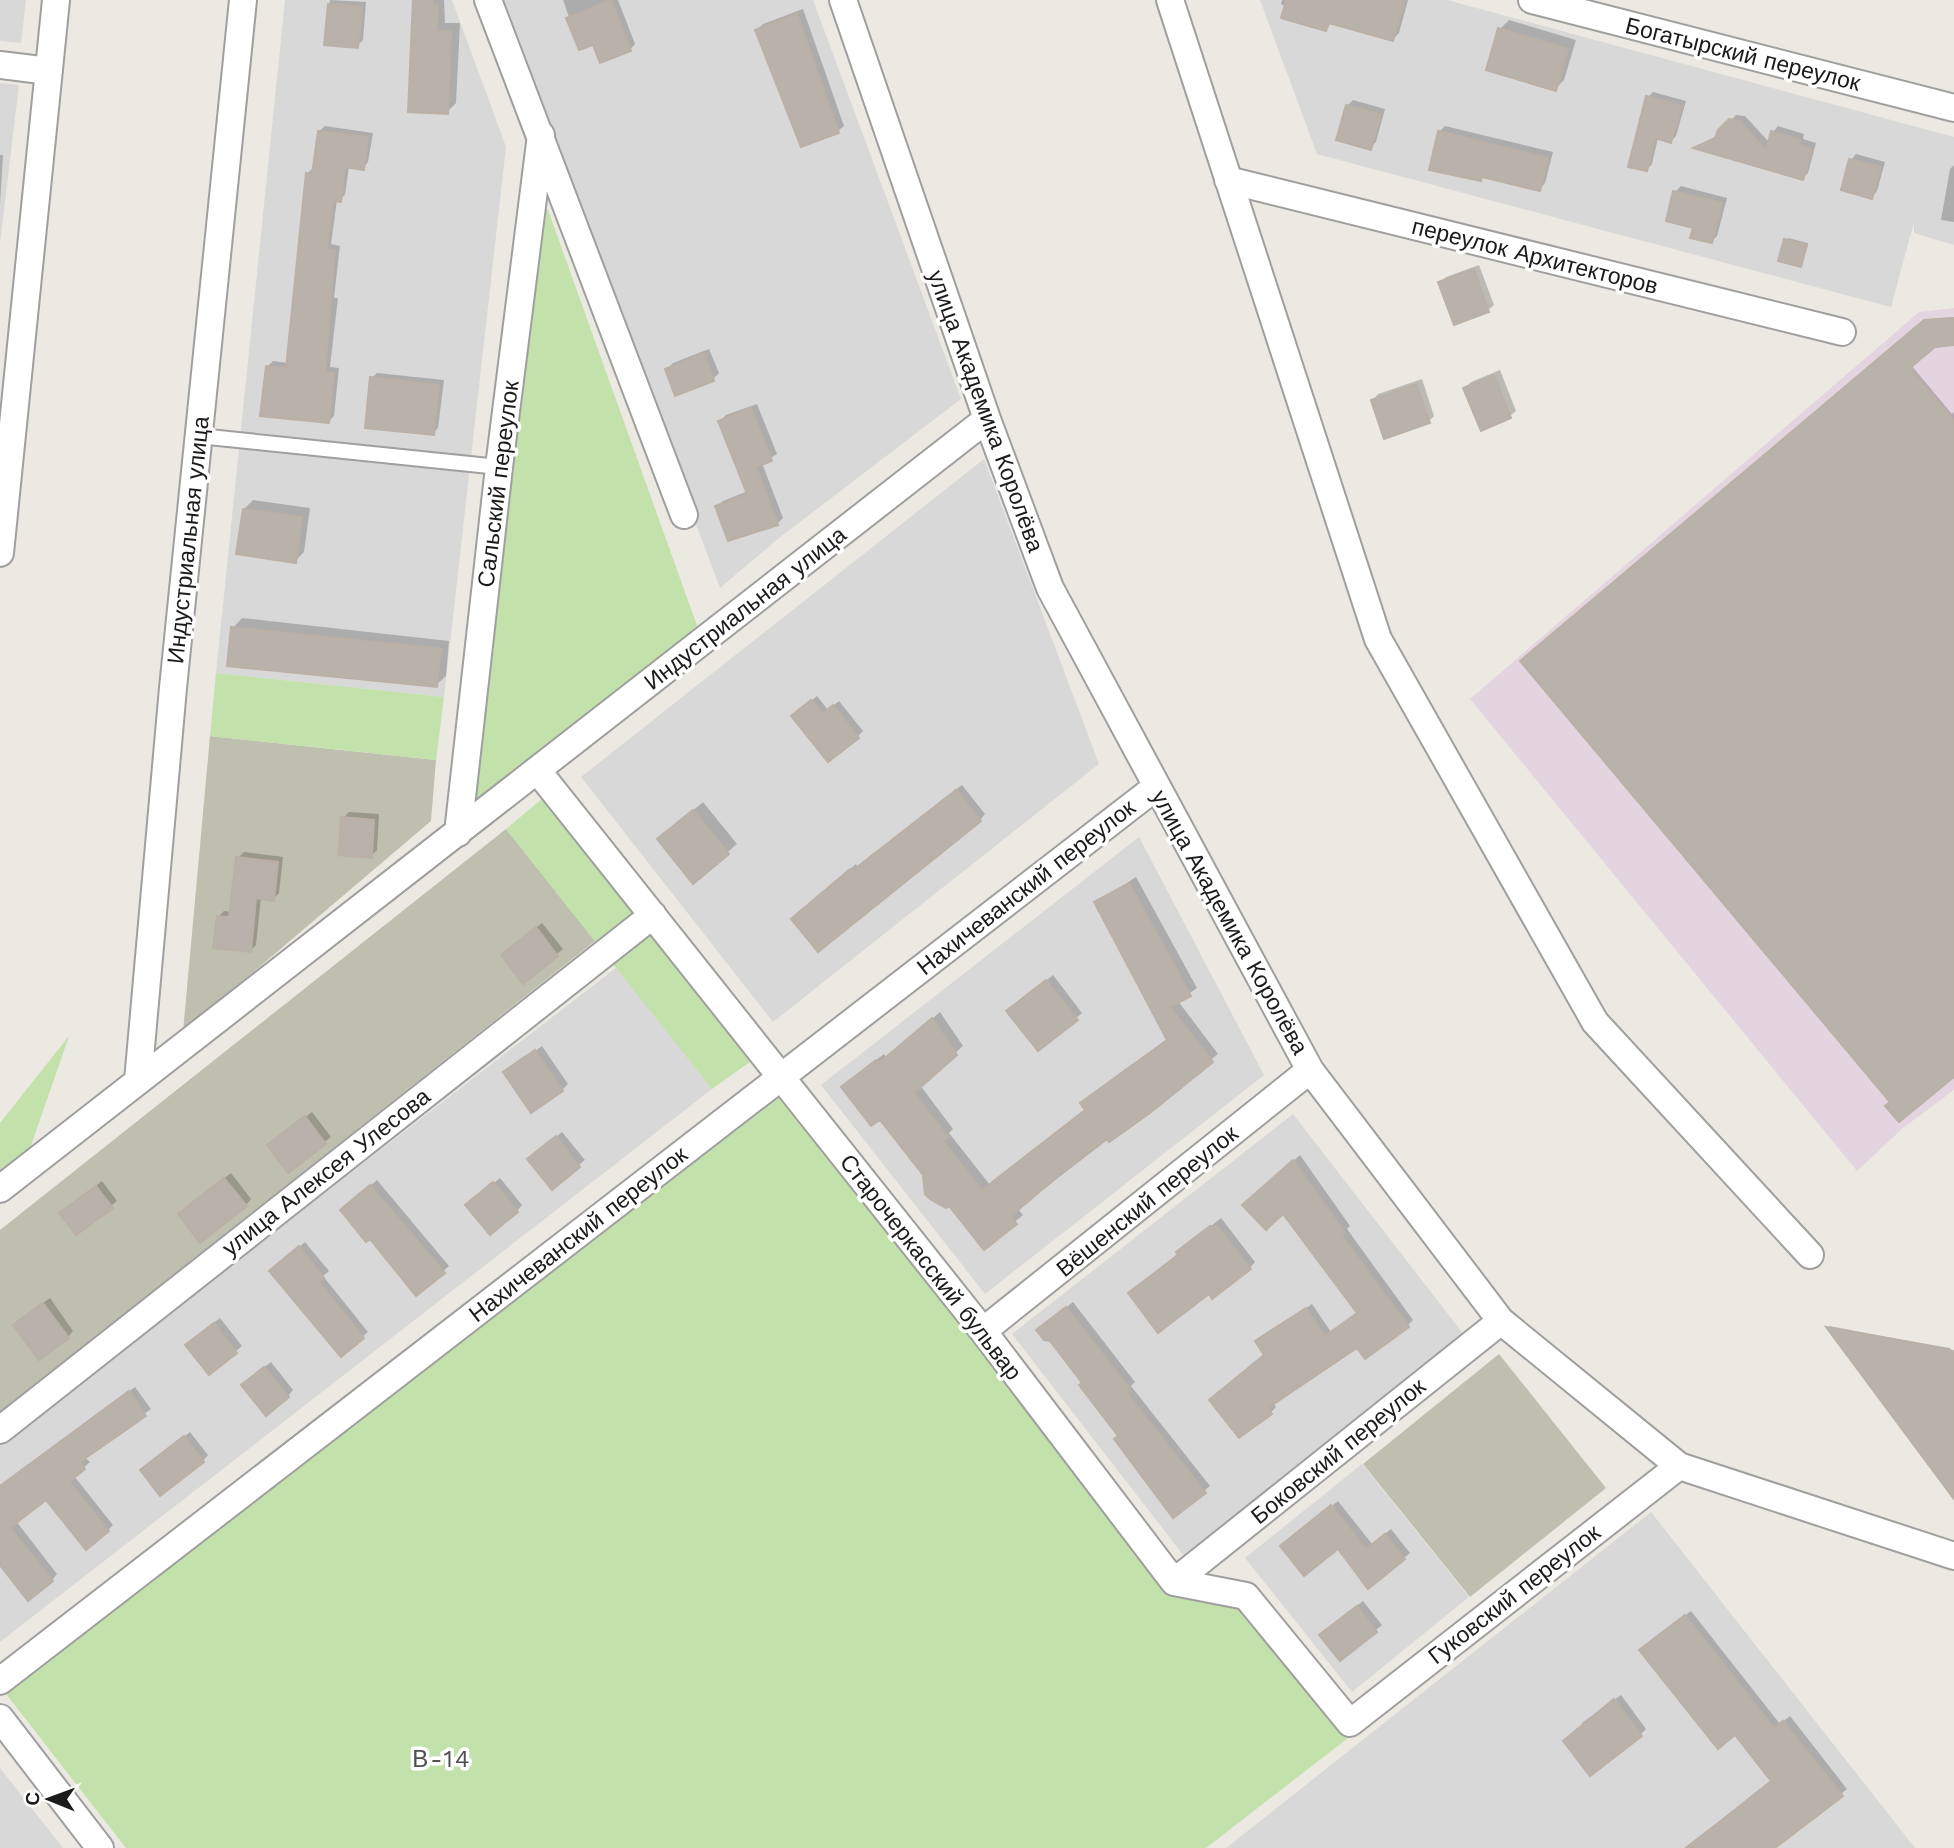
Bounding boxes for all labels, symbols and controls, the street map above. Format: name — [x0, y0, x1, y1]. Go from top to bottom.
street label: Богатырский переулок — [1623, 12, 1864, 97]
street label: переулок Архитекторов — [1409, 213, 1661, 300]
street label: улица Академика Королёва — [922, 267, 1049, 556]
street label: Сальский переулок — [472, 378, 525, 589]
street label: Индустриальная улица — [162, 415, 215, 665]
street label: Индустриальная улица — [639, 521, 852, 696]
street label: улица Академика Королёва — [1145, 785, 1314, 1059]
street label: Нахичеванский переулок — [912, 793, 1141, 981]
street label: улица Алексея Улесова — [217, 1083, 436, 1262]
street label: Вёшенский переулок — [1051, 1119, 1244, 1283]
street label: Нахичеванский переулок — [464, 1140, 693, 1328]
street label: Старочеркасский бульвар — [834, 1149, 1027, 1386]
street label: Боковский переулок — [1246, 1372, 1432, 1530]
street label: Гуковский переулок — [1423, 1518, 1606, 1670]
district label: В-14 — [412, 1745, 472, 1773]
north arrow — [14, 1764, 84, 1834]
text: С — [21, 1791, 44, 1806]

